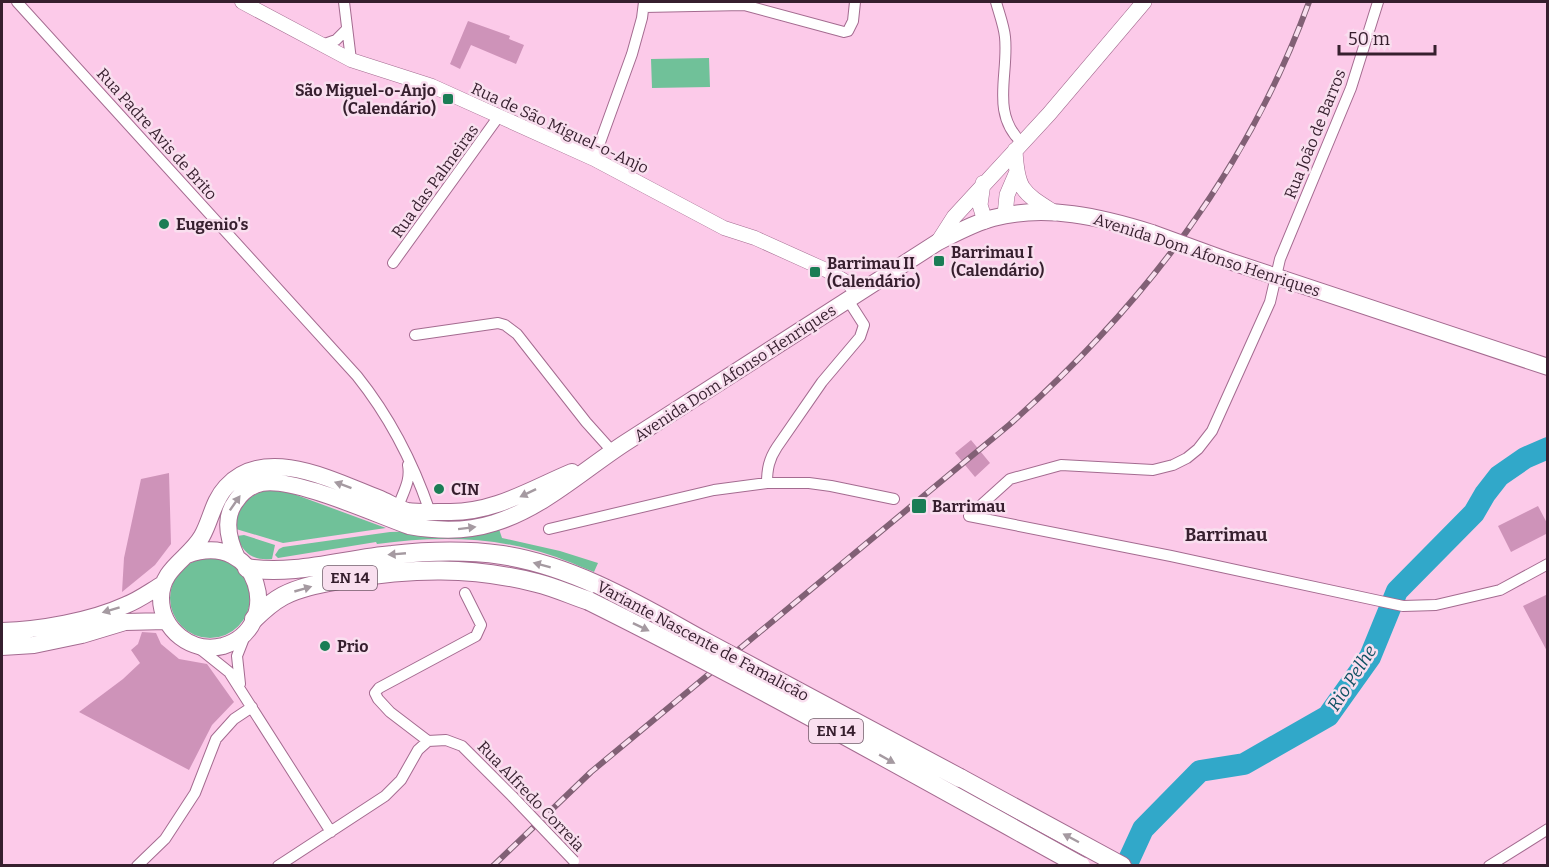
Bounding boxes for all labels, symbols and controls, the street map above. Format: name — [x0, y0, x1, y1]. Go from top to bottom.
scale bar — [1339, 18, 1435, 56]
text: 50 m — [1348, 28, 1390, 50]
street label: Rua Padre Avis de Brito — [93, 64, 221, 204]
street label: Rua João de Barros — [1280, 66, 1350, 202]
street label: Rua de São Miguel-o-Anjo — [468, 79, 652, 177]
place label: São Miguel-o-Anjo (Calendário) — [295, 81, 436, 118]
marker: São Miguel-o-Anjo (Calendário) — [441, 92, 455, 106]
street label: Rua das Palmeiras — [388, 121, 482, 241]
street label: Avenida Dom Afonso Henriques — [1091, 209, 1323, 301]
place label: Eugenio's — [176, 215, 248, 234]
marker: Eugenio's — [157, 217, 171, 231]
place label: Barrimau I (Calendário) — [951, 243, 1044, 280]
place label: Barrimau II (Calendário) — [827, 254, 920, 291]
marker: Barrimau I (Calendário) — [932, 254, 946, 268]
marker: Barrimau II (Calendário) — [808, 265, 822, 279]
street label: Avenida Dom Afonso Henriques — [630, 300, 840, 446]
one-way arrow — [334, 480, 352, 490]
place label: CIN — [451, 480, 479, 499]
marker: CIN — [432, 482, 446, 496]
one-way arrow — [519, 488, 536, 497]
one-way arrow — [229, 495, 241, 511]
marker: Barrimau — [910, 497, 928, 515]
place label: Barrimau — [932, 497, 1005, 516]
one-way arrow — [457, 524, 476, 533]
district label: Barrimau — [1185, 524, 1268, 546]
one-way arrow — [387, 549, 406, 559]
one-way arrow — [533, 560, 552, 570]
road number: EN 14 — [323, 566, 377, 590]
street label: Variante Nascente de Famalicão — [594, 577, 812, 705]
one-way arrow — [294, 583, 313, 593]
one-way arrow — [102, 606, 120, 615]
one-way arrow — [632, 622, 650, 632]
place label: Prio — [337, 637, 368, 656]
marker: Prio — [318, 639, 332, 653]
water label: Rio Pelhe — [1323, 641, 1381, 715]
road number: EN 14 — [809, 719, 863, 743]
street label: Rua Alfredo Correia — [474, 737, 589, 855]
one-way arrow — [879, 754, 896, 764]
one-way arrow — [1062, 833, 1079, 843]

